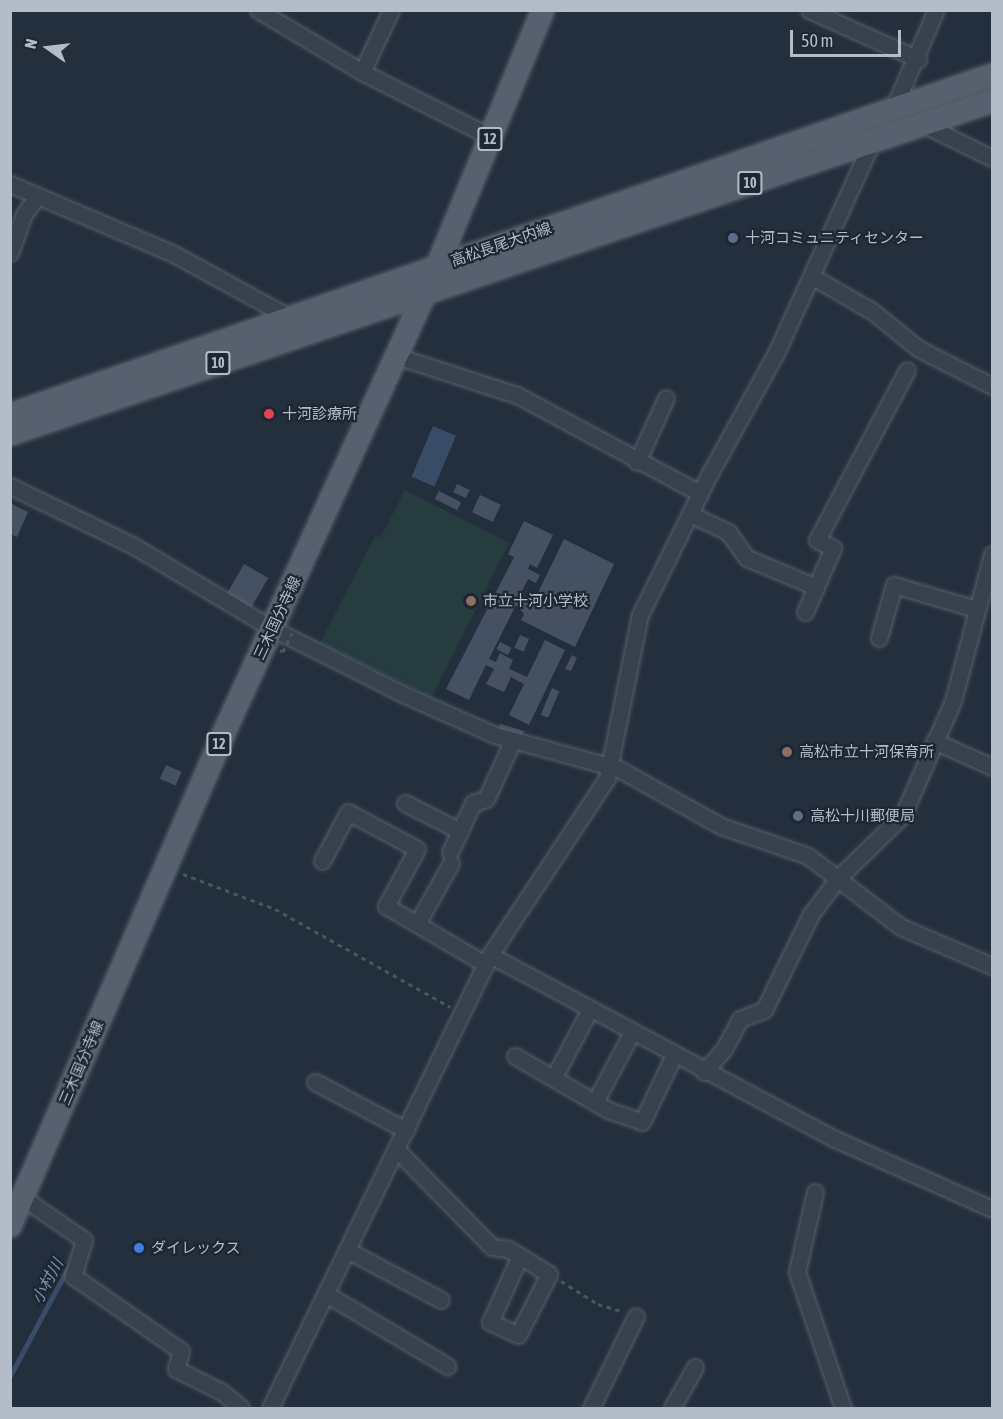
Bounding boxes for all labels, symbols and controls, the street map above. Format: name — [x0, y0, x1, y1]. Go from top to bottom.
north arrow — [18, 18, 78, 78]
scale bar — [793, 18, 904, 56]
text: 50 m — [801, 30, 833, 51]
text: N — [21, 37, 40, 50]
road number: 12 — [476, 128, 504, 150]
road number: 10 — [736, 172, 764, 194]
street label: 高松長尾大内線 — [448, 218, 554, 270]
place label: 十河コミュニティセンター — [745, 229, 925, 247]
marker: 十河コミュニティセンター — [726, 231, 740, 245]
road number: 10 — [204, 352, 232, 374]
marker: 十河診療所 — [260, 405, 278, 423]
place label: 十河診療所 — [282, 405, 357, 423]
street label: 三木国分寺線 — [250, 573, 304, 663]
place label: 市立十河小学校 — [483, 592, 588, 610]
marker: 市立十河小学校 — [464, 594, 478, 608]
road number: 12 — [206, 733, 232, 755]
place label: 高松市立十河保育所 — [799, 743, 934, 761]
marker: 高松市立十河保育所 — [780, 745, 794, 759]
place label: 高松十川郵便局 — [810, 807, 915, 825]
marker: 高松十川郵便局 — [791, 809, 805, 823]
street label: 三木国分寺線 — [55, 1018, 107, 1108]
place label: ダイレックス — [151, 1239, 241, 1257]
marker: ダイレックス — [132, 1241, 146, 1255]
water label: 小村川 — [27, 1255, 67, 1307]

